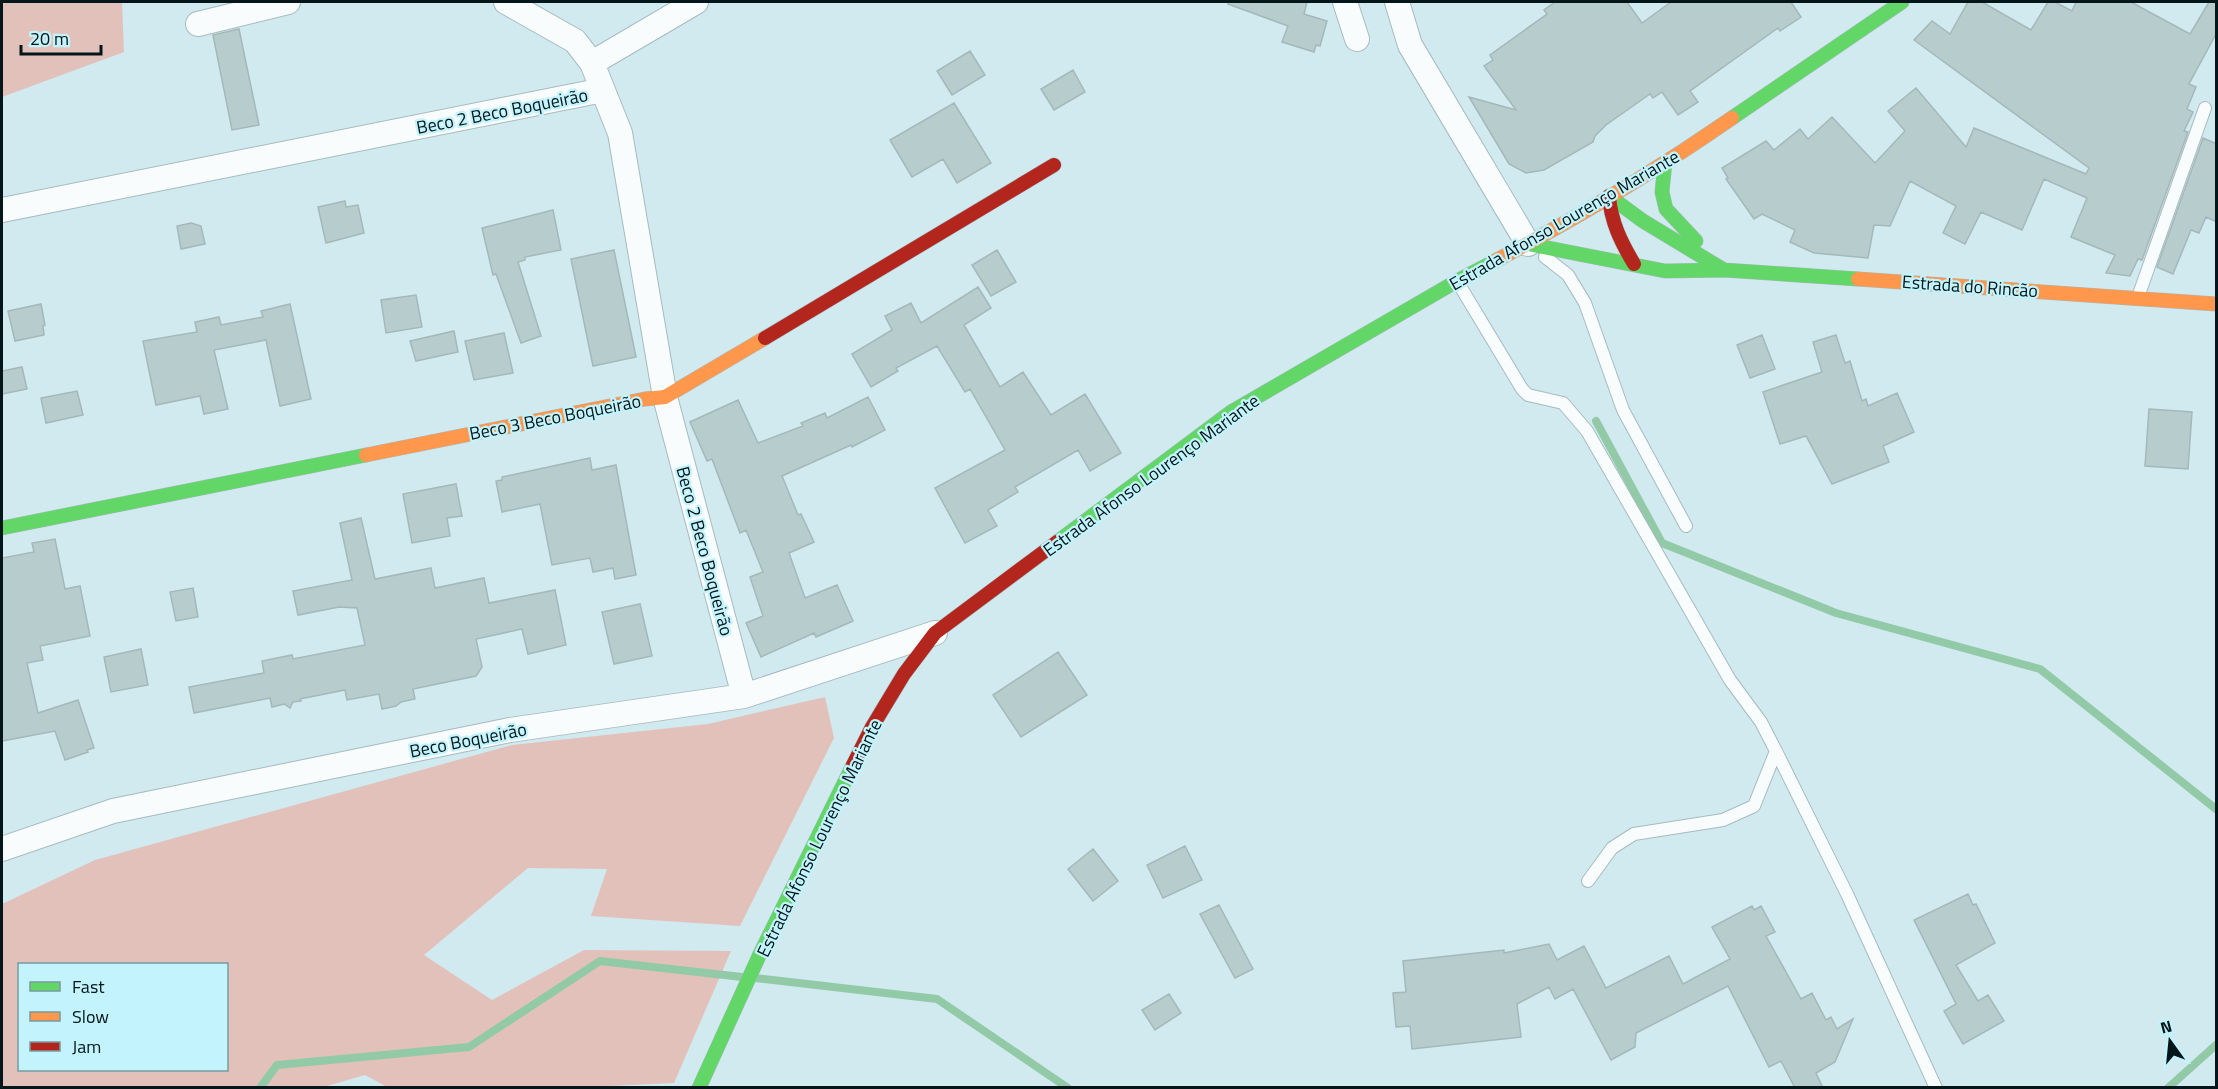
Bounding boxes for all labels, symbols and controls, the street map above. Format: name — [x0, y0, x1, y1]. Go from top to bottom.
scale bar — [21, 18, 100, 56]
text: 20 m — [30, 25, 69, 52]
street label: Beco 2 Beco Boqueirão — [414, 81, 590, 141]
street label: Estrada Afonso Lourenço Mariante — [1444, 143, 1684, 297]
street label: Estrada do Rincão — [1901, 268, 2039, 304]
street label: Beco 3 Beco Boqueirão — [467, 387, 643, 447]
street label: Estrada Afonso Lourenço Mariante — [1037, 387, 1265, 563]
street label: Beco 2 Beco Boqueirão — [669, 463, 741, 639]
street label: Estrada Afonso Lourenço Mariante — [749, 714, 889, 962]
street label: Beco Boqueirão — [407, 715, 529, 765]
legend — [18, 963, 228, 1071]
text: Fast — [72, 973, 105, 1000]
text: Slow — [72, 1003, 109, 1030]
north arrow — [2140, 1011, 2200, 1071]
text: N — [2158, 1013, 2175, 1040]
text: Jam — [72, 1033, 101, 1060]

